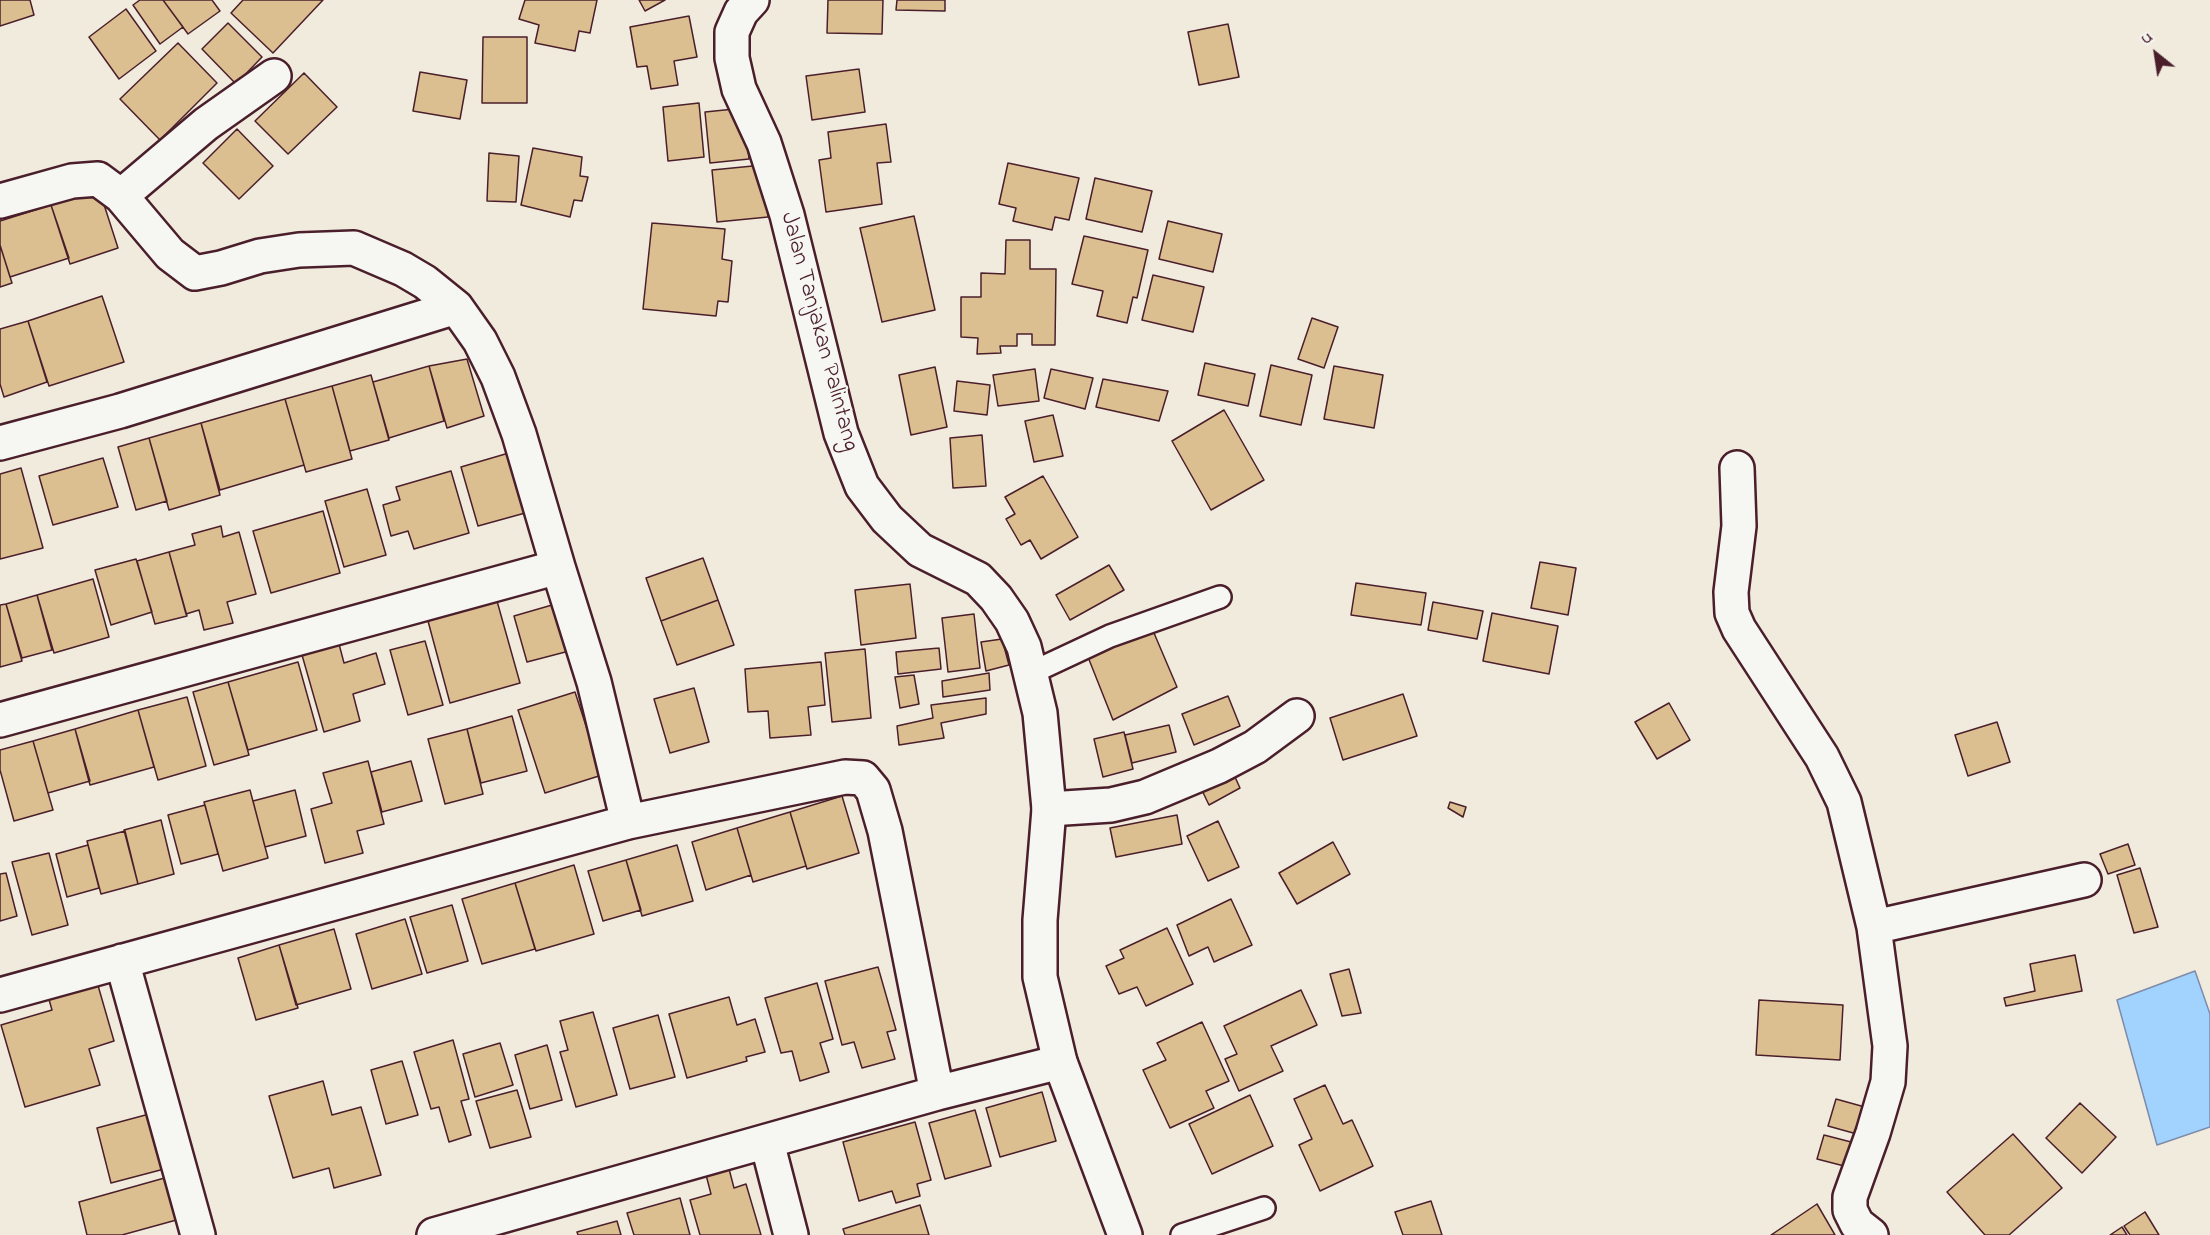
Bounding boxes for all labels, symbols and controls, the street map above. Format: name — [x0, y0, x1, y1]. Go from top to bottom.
north arrow — [2126, 24, 2186, 84]
text: U — [2137, 25, 2157, 51]
street label: Jalan Tanjakan Palintang — [772, 209, 864, 455]

